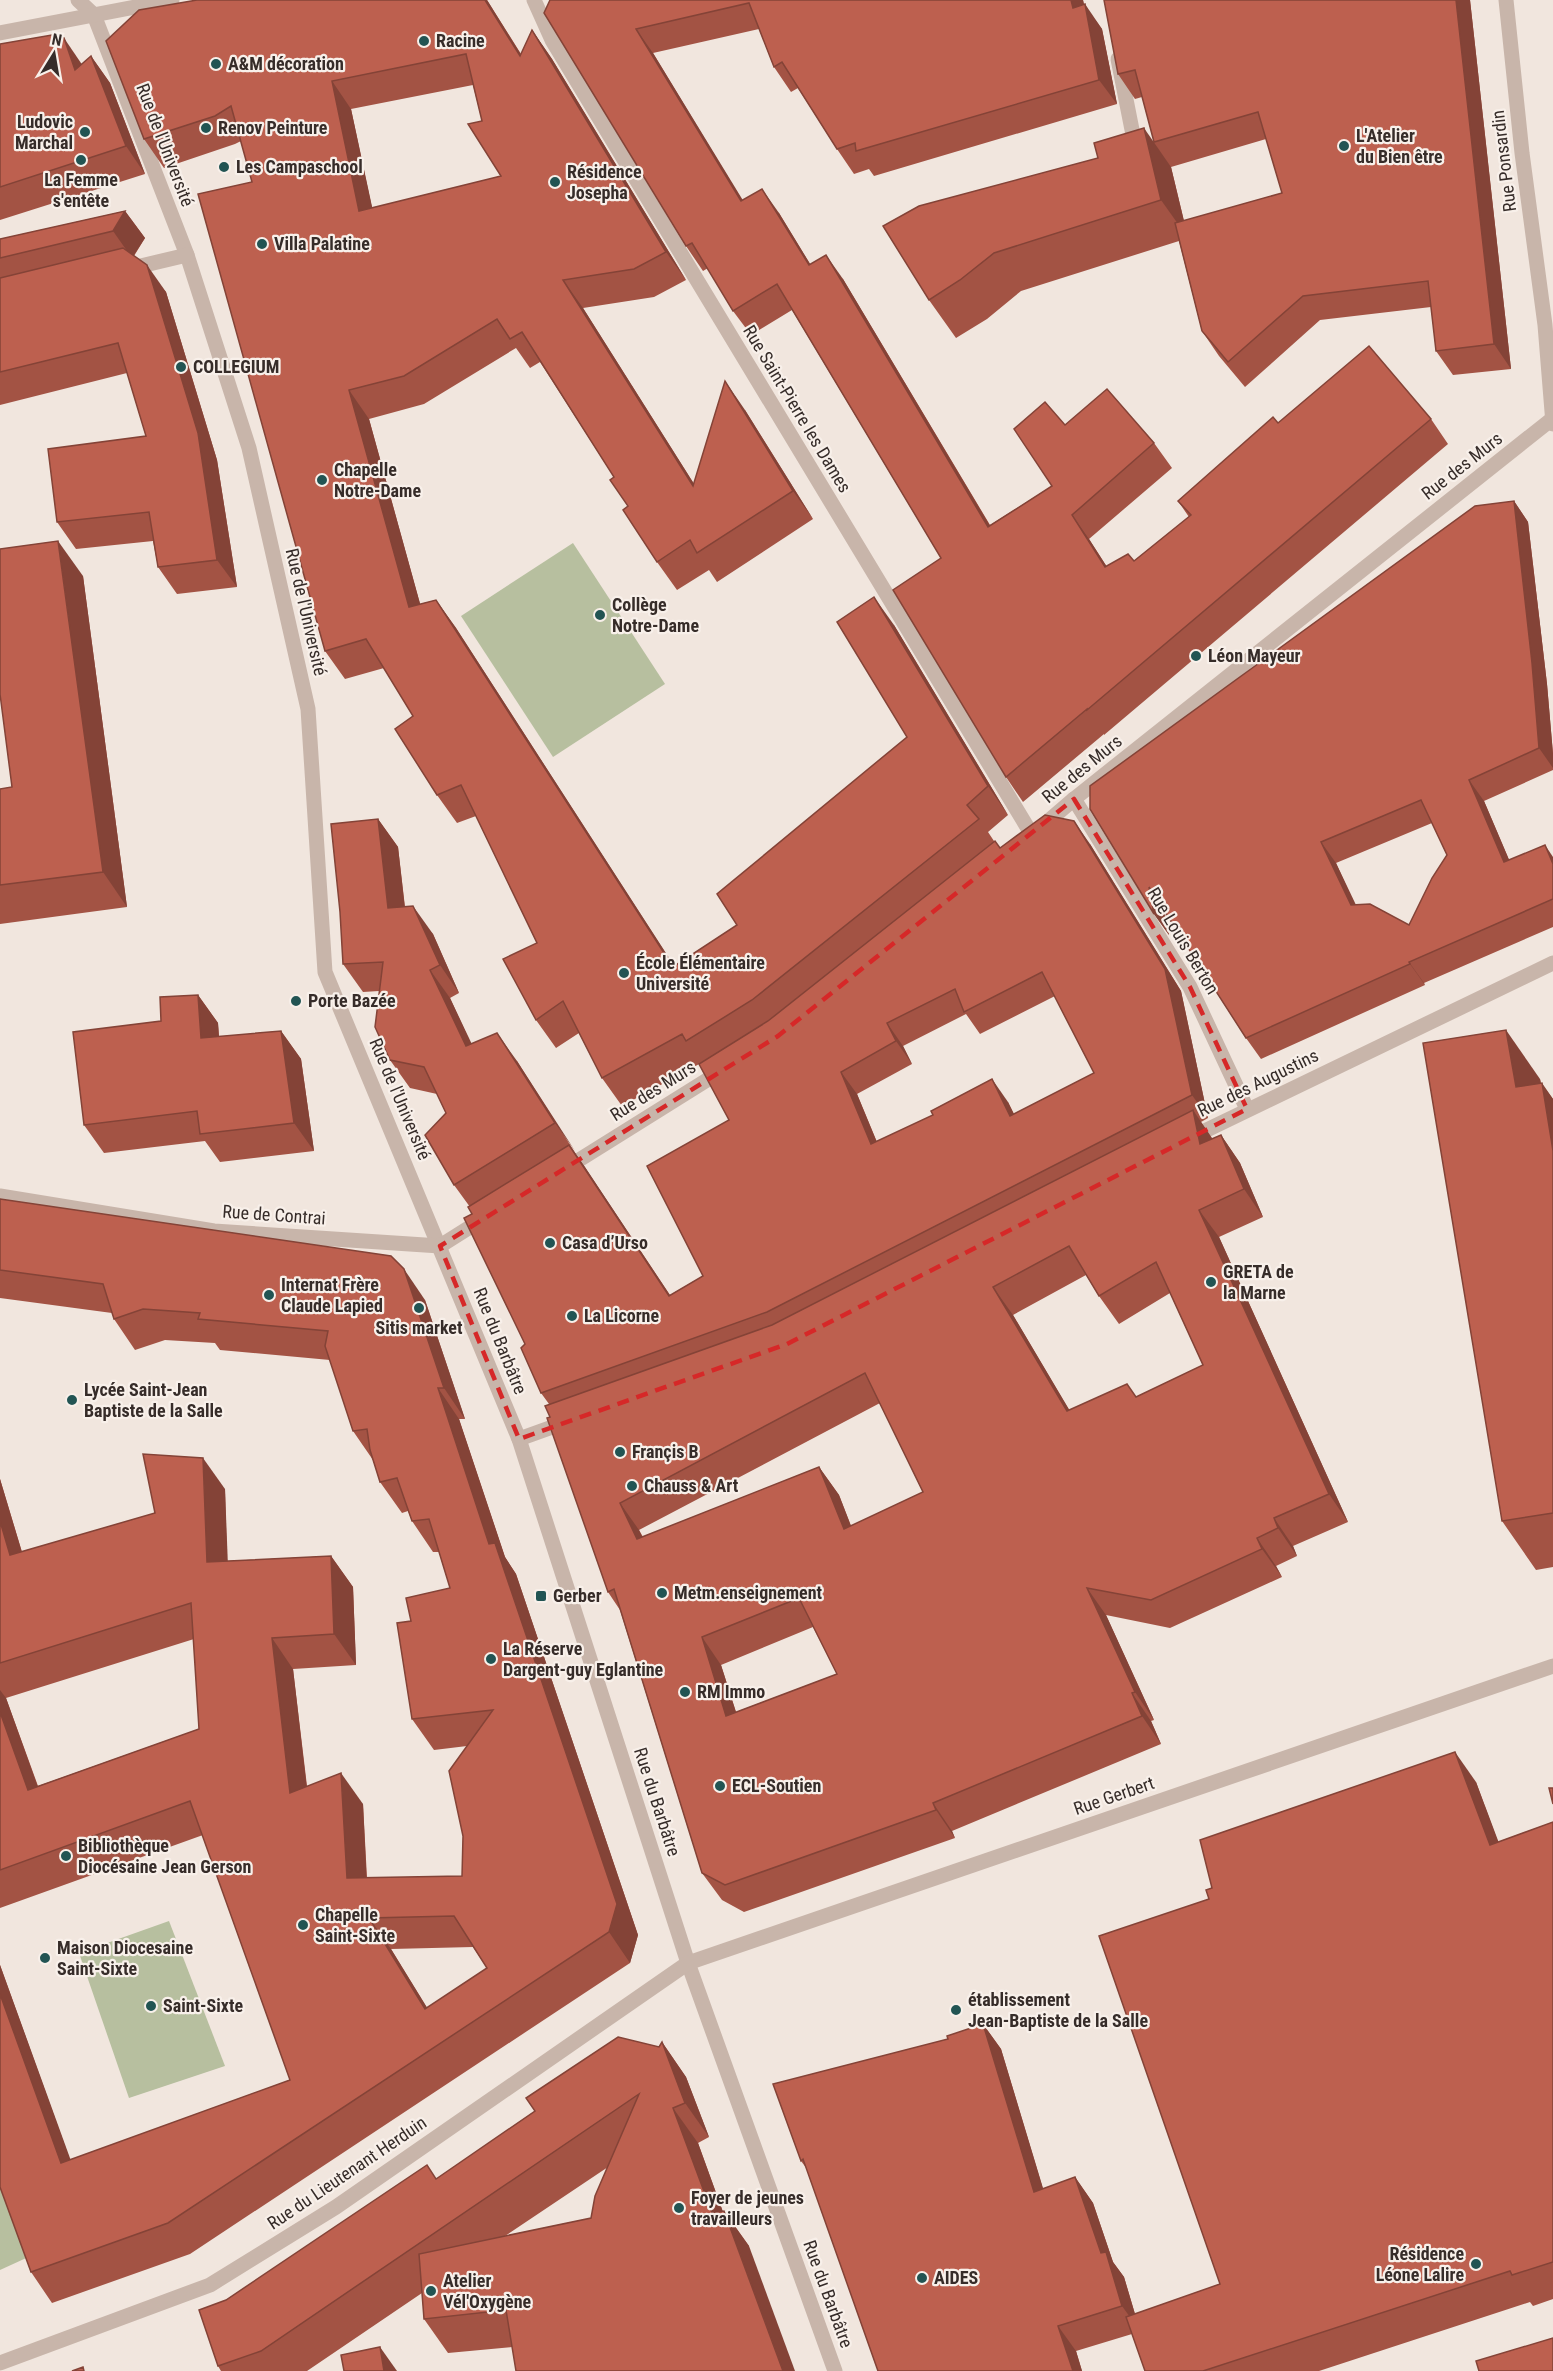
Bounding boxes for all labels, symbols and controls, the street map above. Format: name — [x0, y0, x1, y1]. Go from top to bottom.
north arrow — [24, 24, 84, 84]
text: N — [50, 30, 63, 50]
place label: Racine — [436, 30, 485, 51]
marker: Racine — [417, 34, 431, 48]
place label: A&M décoration — [228, 53, 344, 74]
marker: A&M décoration — [209, 57, 223, 71]
street label: Rue de l'Université — [132, 80, 199, 209]
street label: Rue Ponsardin — [1487, 109, 1520, 213]
place label: Ludovic Marchal — [15, 111, 73, 153]
place label: Renov Peinture — [218, 117, 328, 138]
marker: Renov Peinture — [199, 121, 213, 135]
marker: Ludovic Marchal — [78, 125, 92, 139]
place label: L'Atelier du Bien être — [1356, 125, 1443, 167]
marker: L'Atelier du Bien être — [1337, 139, 1351, 153]
marker: La Femme s'entête — [74, 153, 88, 167]
place label: Les Campaschool — [236, 156, 363, 177]
marker: Les Campaschool — [217, 160, 231, 174]
place label: Résidence Josepha — [567, 161, 642, 203]
place label: La Femme s'entête — [44, 169, 118, 211]
marker: Résidence Josepha — [548, 175, 562, 189]
place label: Villa Palatine — [274, 233, 370, 254]
marker: Villa Palatine — [255, 237, 269, 251]
street label: Rue Saint-Pierre les Dames — [739, 321, 856, 496]
place label: COLLEGIUM — [193, 356, 280, 377]
marker: COLLEGIUM — [174, 360, 188, 374]
street label: Rue des Murs — [1417, 428, 1506, 504]
place label: Chapelle Notre-Dame — [334, 459, 421, 501]
marker: Chapelle Notre-Dame — [315, 473, 329, 487]
street label: Rue de l'Université — [282, 546, 331, 678]
place label: Collège Notre-Dame — [612, 594, 699, 636]
marker: Collège Notre-Dame — [593, 608, 607, 622]
place label: Léon Mayeur — [1208, 645, 1301, 666]
marker: Léon Mayeur — [1189, 649, 1203, 663]
street label: Rue des Murs — [1038, 730, 1126, 807]
street label: Rue Louis Berton — [1143, 884, 1224, 998]
place label: École Élémentaire Université — [636, 952, 765, 994]
marker: École Élémentaire Université — [617, 966, 631, 980]
place label: Porte Bazée — [308, 990, 396, 1011]
marker: Porte Bazée — [289, 994, 303, 1008]
street label: Rue de l'Université — [365, 1035, 436, 1163]
street label: Rue des Augustins — [1194, 1044, 1322, 1121]
street label: Rue des Murs — [606, 1056, 699, 1125]
street label: Rue de Contrai — [222, 1200, 326, 1229]
place label: Casa d’Urso — [562, 1232, 648, 1253]
marker: Casa d’Urso — [543, 1236, 557, 1250]
place label: GRETA de la Marne — [1223, 1261, 1294, 1303]
place label: Internat Frère Claude Lapied — [281, 1274, 383, 1316]
marker: GRETA de la Marne — [1204, 1275, 1218, 1289]
street label: Rue du Barbâtre — [470, 1284, 531, 1397]
marker: Internat Frère Claude Lapied — [262, 1288, 276, 1302]
marker: Sitis market — [412, 1301, 426, 1315]
place label: La Licorne — [584, 1305, 659, 1326]
marker: La Licorne — [565, 1309, 579, 1323]
place label: Sitis market — [376, 1317, 463, 1338]
place label: Lycée Saint-Jean Baptiste de la Salle — [84, 1379, 223, 1421]
marker: Lycée Saint-Jean Baptiste de la Salle — [65, 1393, 79, 1407]
place label: Françis B — [632, 1441, 699, 1462]
marker: Françis B — [613, 1445, 627, 1459]
place label: Chauss & Art — [644, 1475, 739, 1496]
marker: Chauss & Art — [625, 1479, 639, 1493]
place label: Metm.enseignement — [674, 1582, 823, 1603]
place label: Gerber — [553, 1585, 602, 1606]
marker: Metm.enseignement — [655, 1586, 669, 1600]
marker: Gerber — [534, 1589, 548, 1603]
place label: La Réserve Dargent-guy Eglantine — [503, 1638, 664, 1680]
marker: La Réserve Dargent-guy Eglantine — [484, 1652, 498, 1666]
place label: RM Immo — [697, 1681, 765, 1702]
marker: RM Immo — [678, 1685, 692, 1699]
street label: Rue du Barbâtre — [630, 1745, 685, 1859]
street label: Rue Gerbert — [1071, 1772, 1157, 1819]
place label: ECL-Soutien — [732, 1775, 821, 1796]
marker: ECL-Soutien — [713, 1779, 727, 1793]
place label: Bibliothèque Diocésaine Jean Gerson — [78, 1835, 251, 1877]
marker: Bibliothèque Diocésaine Jean Gerson — [59, 1849, 73, 1863]
place label: Chapelle Saint-Sixte — [315, 1904, 396, 1946]
marker: Chapelle Saint-Sixte — [296, 1918, 310, 1932]
place label: Maison Diocesaine Saint-Sixte — [57, 1937, 193, 1979]
marker: Maison Diocesaine Saint-Sixte — [38, 1951, 52, 1965]
place label: établissement Jean-Baptiste de la Salle — [968, 1989, 1148, 2031]
place label: Saint-Sixte — [163, 1995, 244, 2016]
marker: Saint-Sixte — [144, 1999, 158, 2013]
marker: établissement Jean-Baptiste de la Salle — [949, 2003, 963, 2017]
street label: Rue du Lieutenant Herduin — [263, 2112, 430, 2234]
place label: Foyer de jeunes travailleurs — [691, 2187, 804, 2229]
marker: Foyer de jeunes travailleurs — [672, 2201, 686, 2215]
street label: Rue du Barbâtre — [799, 2237, 858, 2351]
place label: Résidence Léone Lalire — [1376, 2243, 1464, 2285]
marker: Résidence Léone Lalire — [1469, 2257, 1483, 2271]
place label: AIDES — [934, 2267, 979, 2288]
place label: Atelier Vél'Oxygène — [443, 2270, 532, 2312]
marker: AIDES — [915, 2271, 929, 2285]
marker: Atelier Vél'Oxygène — [424, 2284, 438, 2298]

